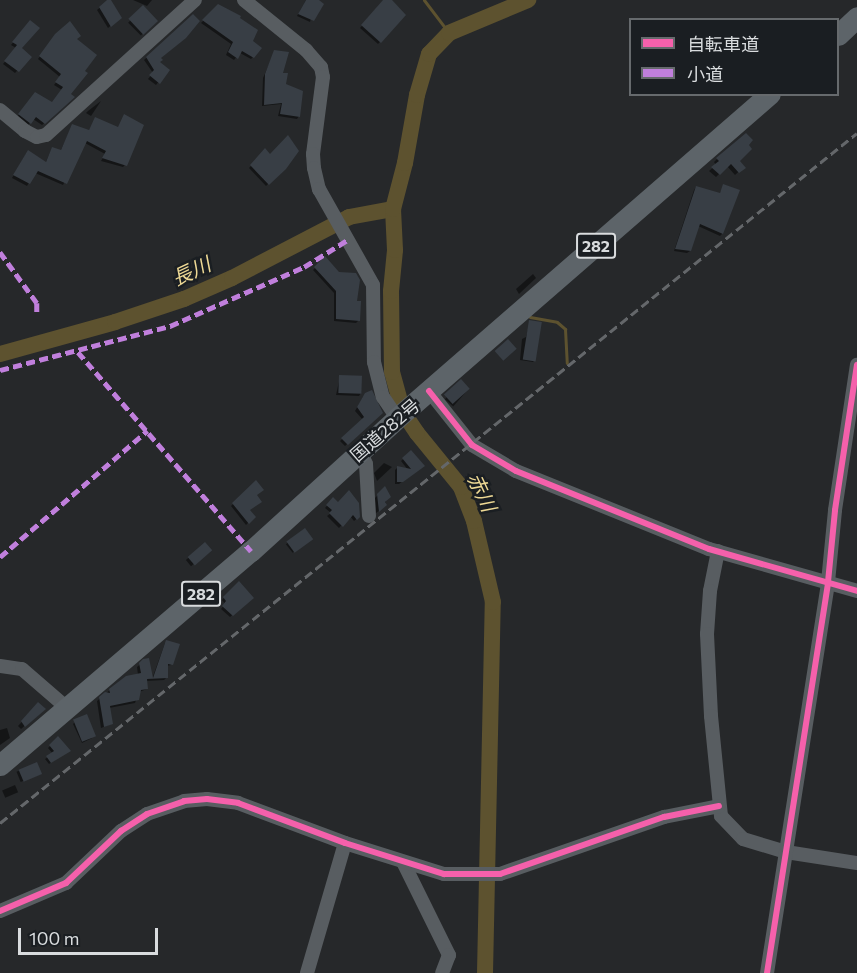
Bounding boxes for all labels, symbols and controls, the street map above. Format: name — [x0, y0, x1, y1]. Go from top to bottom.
legend — [629, 18, 839, 96]
text: 自転車道 — [687, 33, 759, 55]
text: 小道 — [687, 63, 723, 85]
road number: 282 — [575, 233, 617, 259]
water label: 長川 — [168, 252, 214, 290]
street label: 国道282号 — [346, 394, 424, 466]
water label: 赤川 — [463, 469, 501, 515]
road number: 282 — [180, 581, 222, 607]
scale bar — [21, 916, 160, 954]
text: 100 m — [29, 927, 79, 949]

